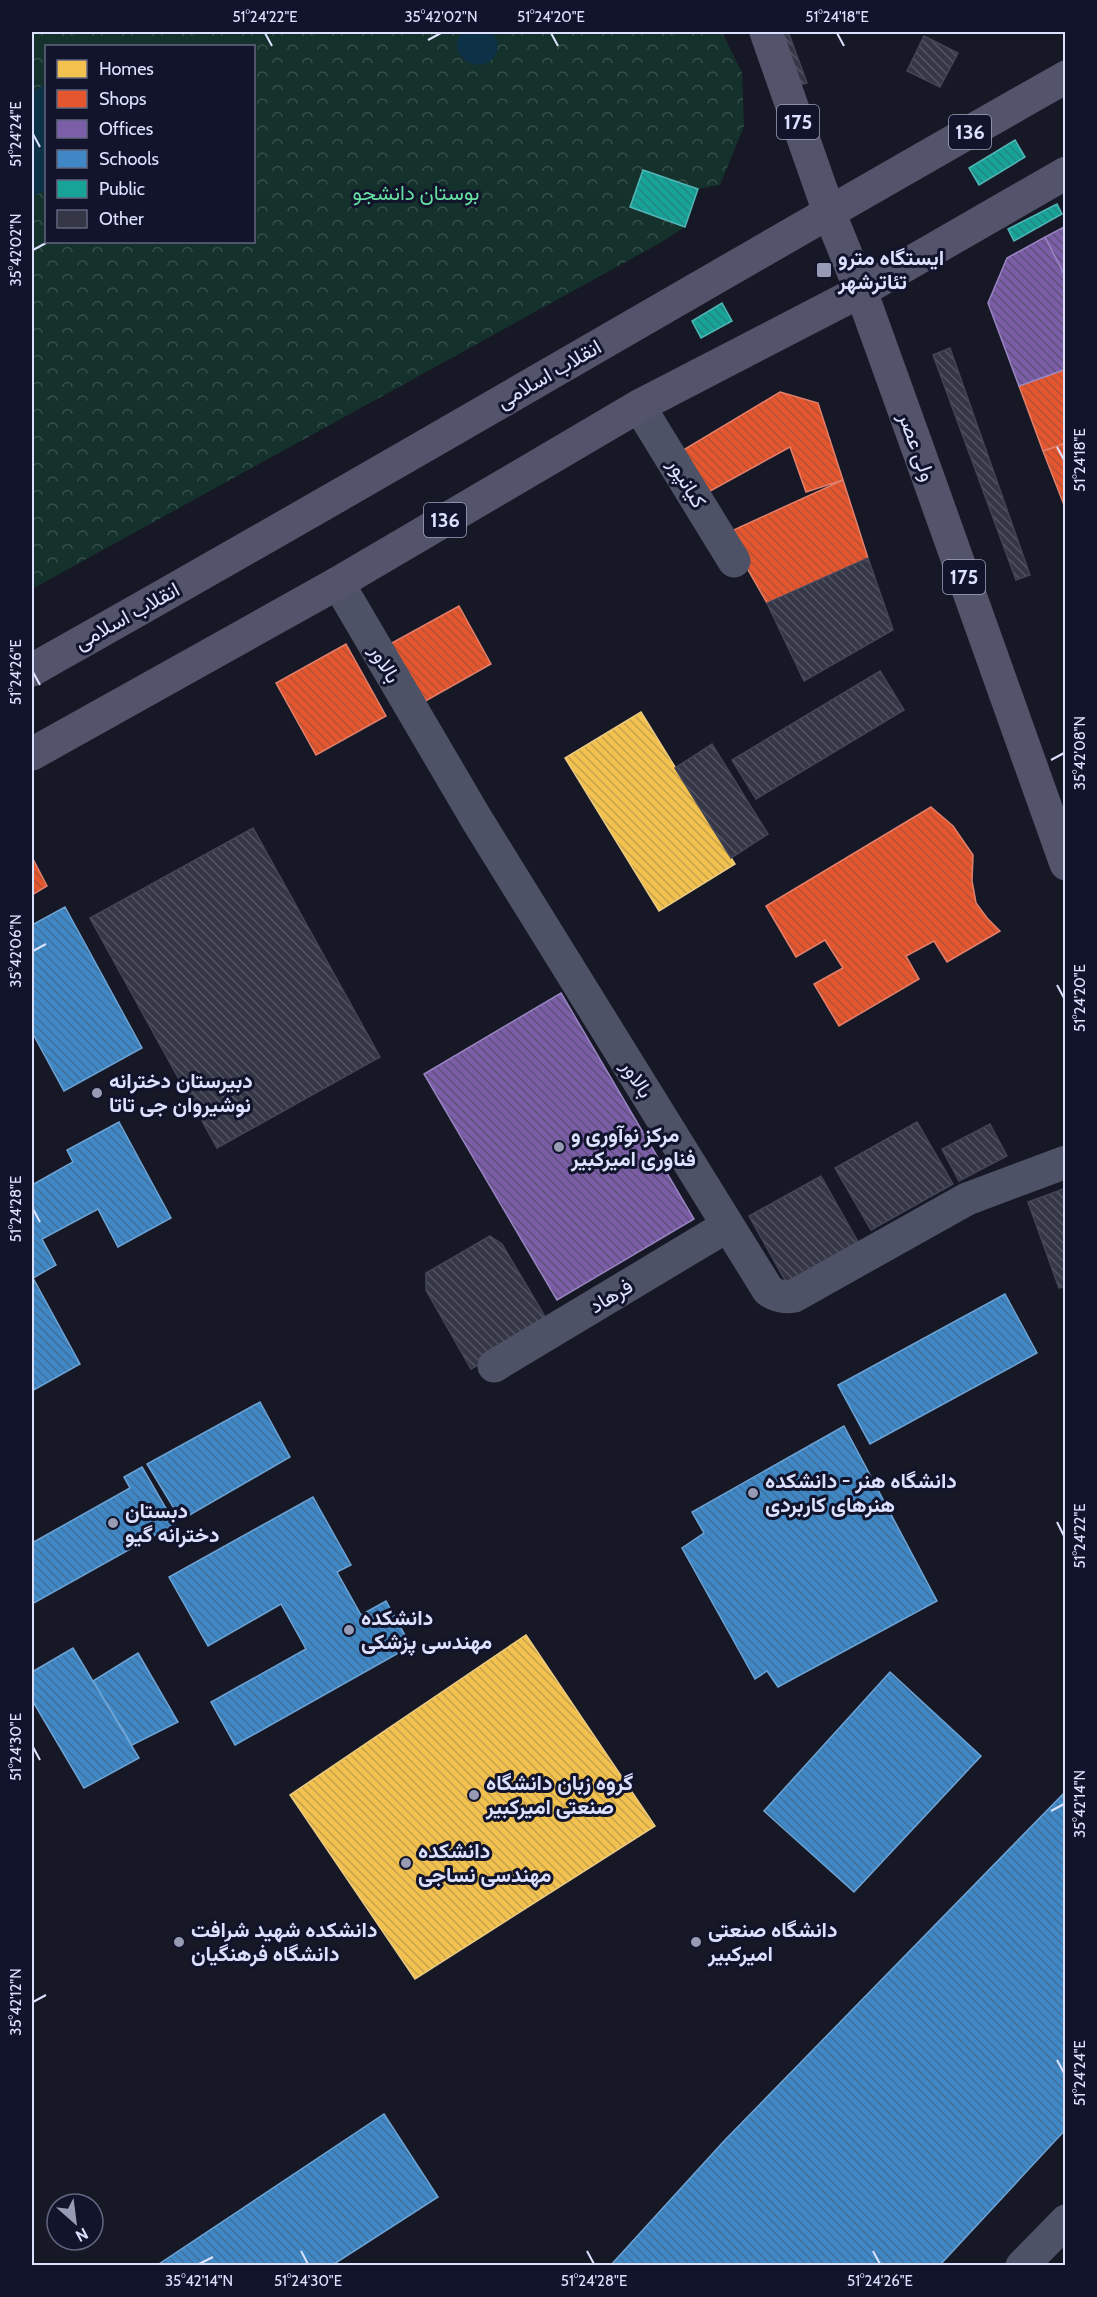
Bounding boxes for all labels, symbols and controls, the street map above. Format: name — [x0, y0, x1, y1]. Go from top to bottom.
text: 51°24'22"E — [232, 8, 298, 26]
text: 35°42'02"N — [404, 8, 478, 26]
text: 51°24'20"E — [517, 8, 585, 26]
text: 51°24'18"E — [805, 8, 869, 26]
legend — [45, 45, 255, 243]
text: Homes — [99, 58, 154, 80]
text: Shops — [99, 88, 147, 110]
text: 51°24'24"E — [7, 101, 25, 167]
road number: 175 — [777, 105, 819, 139]
road number: 136 — [949, 115, 991, 149]
text: Offices — [99, 118, 153, 140]
text: Schools — [99, 148, 159, 170]
text: Public — [99, 178, 145, 200]
park label: بوستان دانشجو — [353, 180, 479, 206]
text: Other — [99, 208, 144, 230]
text: 35°42'02"N — [7, 213, 25, 287]
place label: ایستگاه مترو تئاترشهر — [837, 245, 944, 295]
marker: ایستگاه مترو تئاترشهر — [815, 261, 833, 279]
street label: انقلاب اسلامی — [492, 334, 605, 413]
street label: ولی عصر — [892, 408, 941, 485]
text: 51°24'18"E — [1071, 428, 1089, 492]
street label: کیانپور — [661, 452, 712, 513]
road number: 136 — [424, 503, 466, 537]
road number: 175 — [943, 560, 985, 594]
street label: انقلاب اسلامی — [70, 576, 184, 655]
text: 51°24'26"E — [7, 639, 25, 705]
street label: بالاور — [363, 639, 406, 688]
text: 35°42'08"N — [1071, 716, 1089, 790]
text: 35°42'06"N — [7, 914, 25, 988]
text: 51°24'20"E — [1071, 964, 1089, 1032]
street label: بالاور — [615, 1054, 659, 1103]
place label: دبیرستان دخترانه نوشیروان جی تاتا — [109, 1068, 253, 1118]
marker: دبیرستان دخترانه نوشیروان جی تاتا — [90, 1086, 104, 1100]
place label: مرکز نوآوری و فناوری امیرکبیر — [570, 1122, 696, 1172]
marker: مرکز نوآوری و فناوری امیرکبیر — [552, 1140, 566, 1154]
text: 51°24'28"E — [7, 1176, 25, 1242]
street label: فرهاد — [584, 1273, 638, 1319]
place label: دانشگاه هنر - دانشکده هنرهای کاربردی — [765, 1468, 957, 1518]
marker: دانشگاه هنر - دانشکده هنرهای کاربردی — [746, 1486, 760, 1500]
place label: دبستان دخترانه گیو — [125, 1498, 219, 1548]
text: 51°24'22"E — [1071, 1503, 1089, 1569]
marker: دبستان دخترانه گیو — [106, 1516, 120, 1530]
place label: دانشکده مهندسی پزشکی — [361, 1605, 492, 1656]
marker: دانشکده مهندسی پزشکی — [342, 1623, 356, 1637]
text: 51°24'30"E — [7, 1713, 25, 1781]
place label: گروه زبان دانشگاه صنعتی امیرکبیر — [485, 1770, 633, 1820]
text: 35°42'14"N — [1071, 1770, 1089, 1838]
marker: گروه زبان دانشگاه صنعتی امیرکبیر — [467, 1788, 481, 1802]
place label: دانشکده مهندسی نساجی — [418, 1838, 551, 1888]
marker: دانشکده مهندسی نساجی — [399, 1856, 413, 1870]
place label: دانشکده شهید شرافت دانشگاه فرهنگیان — [191, 1917, 377, 1967]
place label: دانشگاه صنعتی امیرکبیر — [707, 1917, 837, 1967]
marker: دانشکده شهید شرافت دانشگاه فرهنگیان — [172, 1935, 186, 1949]
marker: دانشگاه صنعتی امیرکبیر — [689, 1935, 703, 1949]
text: 35°42'12"N — [7, 1968, 25, 2036]
text: 51°24'24"E — [1071, 2040, 1089, 2106]
north arrow — [45, 2192, 105, 2252]
text: N — [72, 2224, 91, 2246]
text: 35°42'14"N — [165, 2272, 233, 2290]
text: 51°24'30"E — [274, 2272, 342, 2290]
text: 51°24'28"E — [561, 2272, 627, 2290]
text: 51°24'26"E — [847, 2272, 913, 2290]

